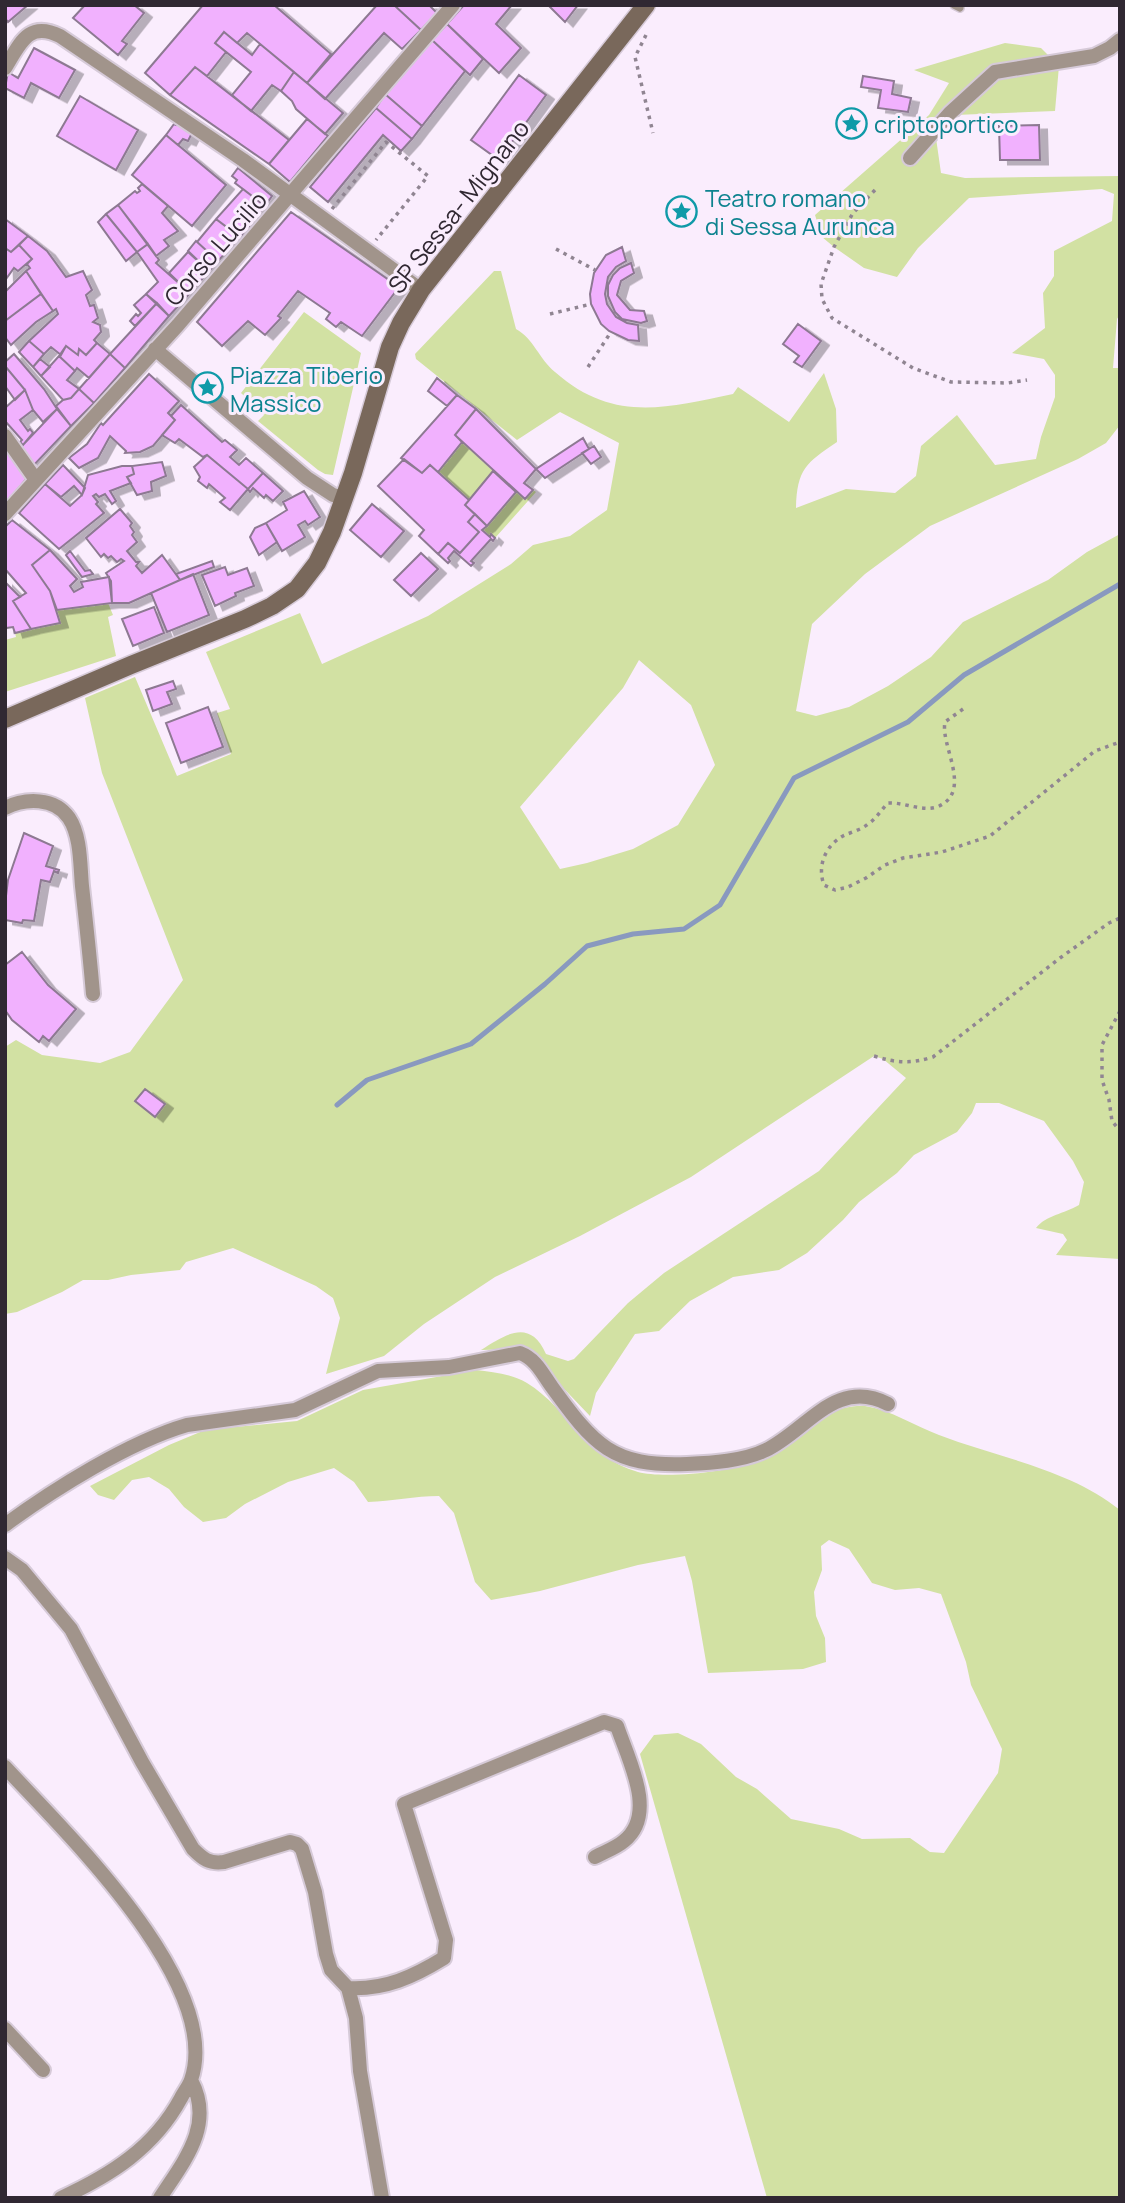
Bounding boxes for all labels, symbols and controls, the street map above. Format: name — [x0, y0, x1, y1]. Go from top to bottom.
place icon: criptoportico — [834, 106, 868, 140]
place label: criptoportico — [874, 107, 1018, 140]
street label: SP Sessa- Mignano — [380, 112, 536, 300]
place label: Teatro romano di Sessa Aurunca — [705, 181, 895, 242]
street label: Corso Lucilio — [156, 184, 274, 312]
place icon: Teatro romano di Sessa Aurunca — [665, 194, 699, 228]
place label: Piazza Tiberio Massico — [230, 358, 383, 419]
place icon: Piazza Tiberio Massico — [190, 371, 224, 405]

